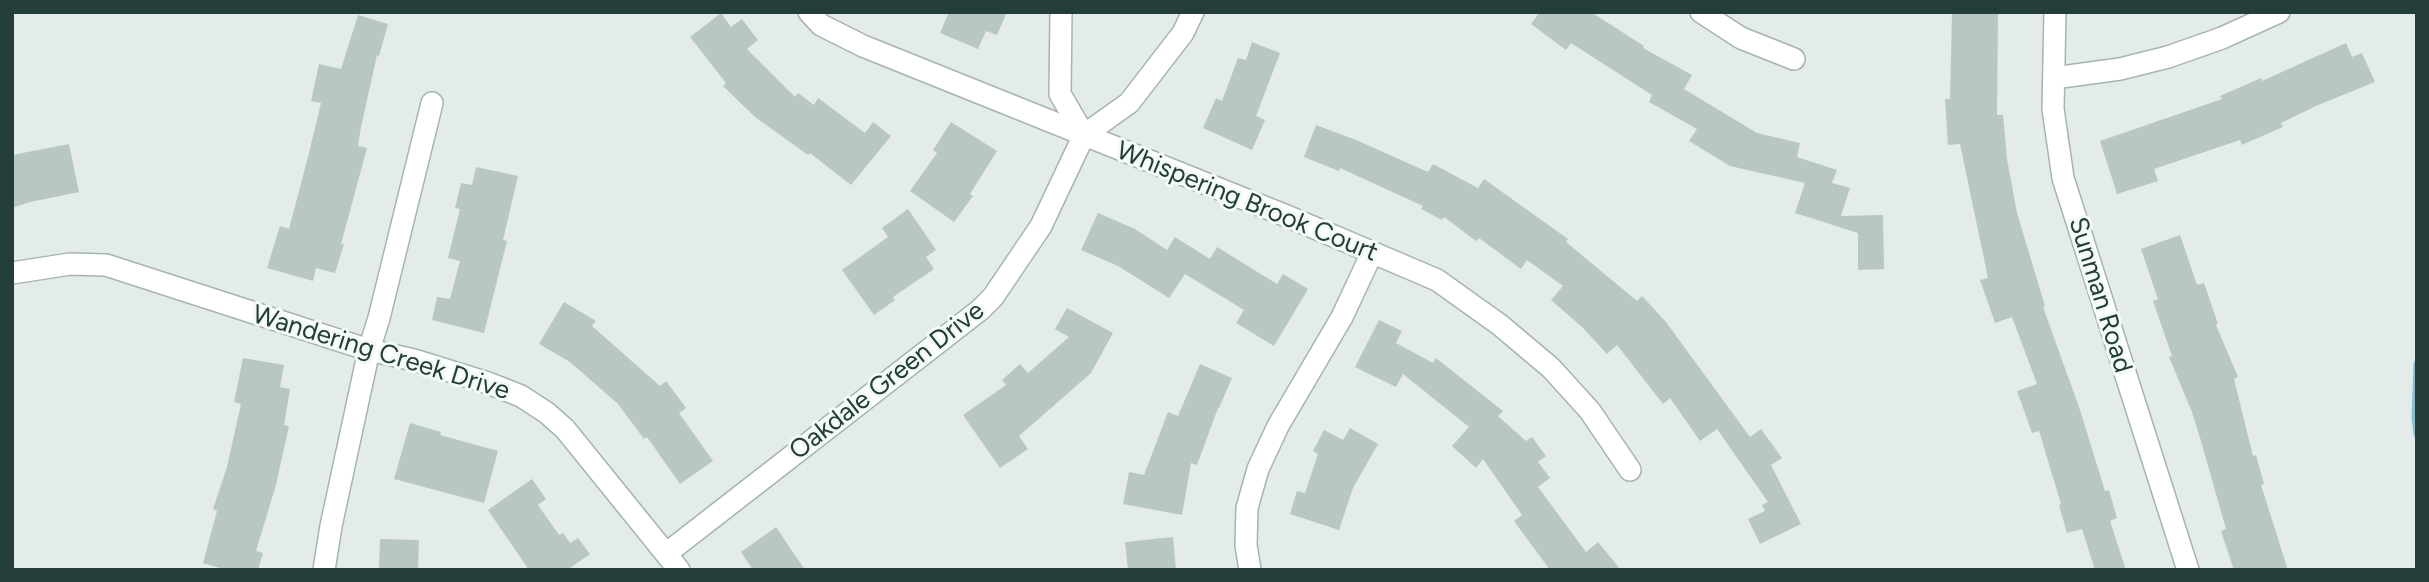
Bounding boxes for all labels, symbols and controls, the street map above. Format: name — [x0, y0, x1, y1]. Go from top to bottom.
street label: Whispering Brook Court — [1112, 135, 1382, 269]
street label: Sunman Road — [2062, 213, 2138, 377]
street label: Oakdale Green Drive — [783, 295, 991, 467]
street label: Wandering Creek Drive — [249, 299, 513, 407]

